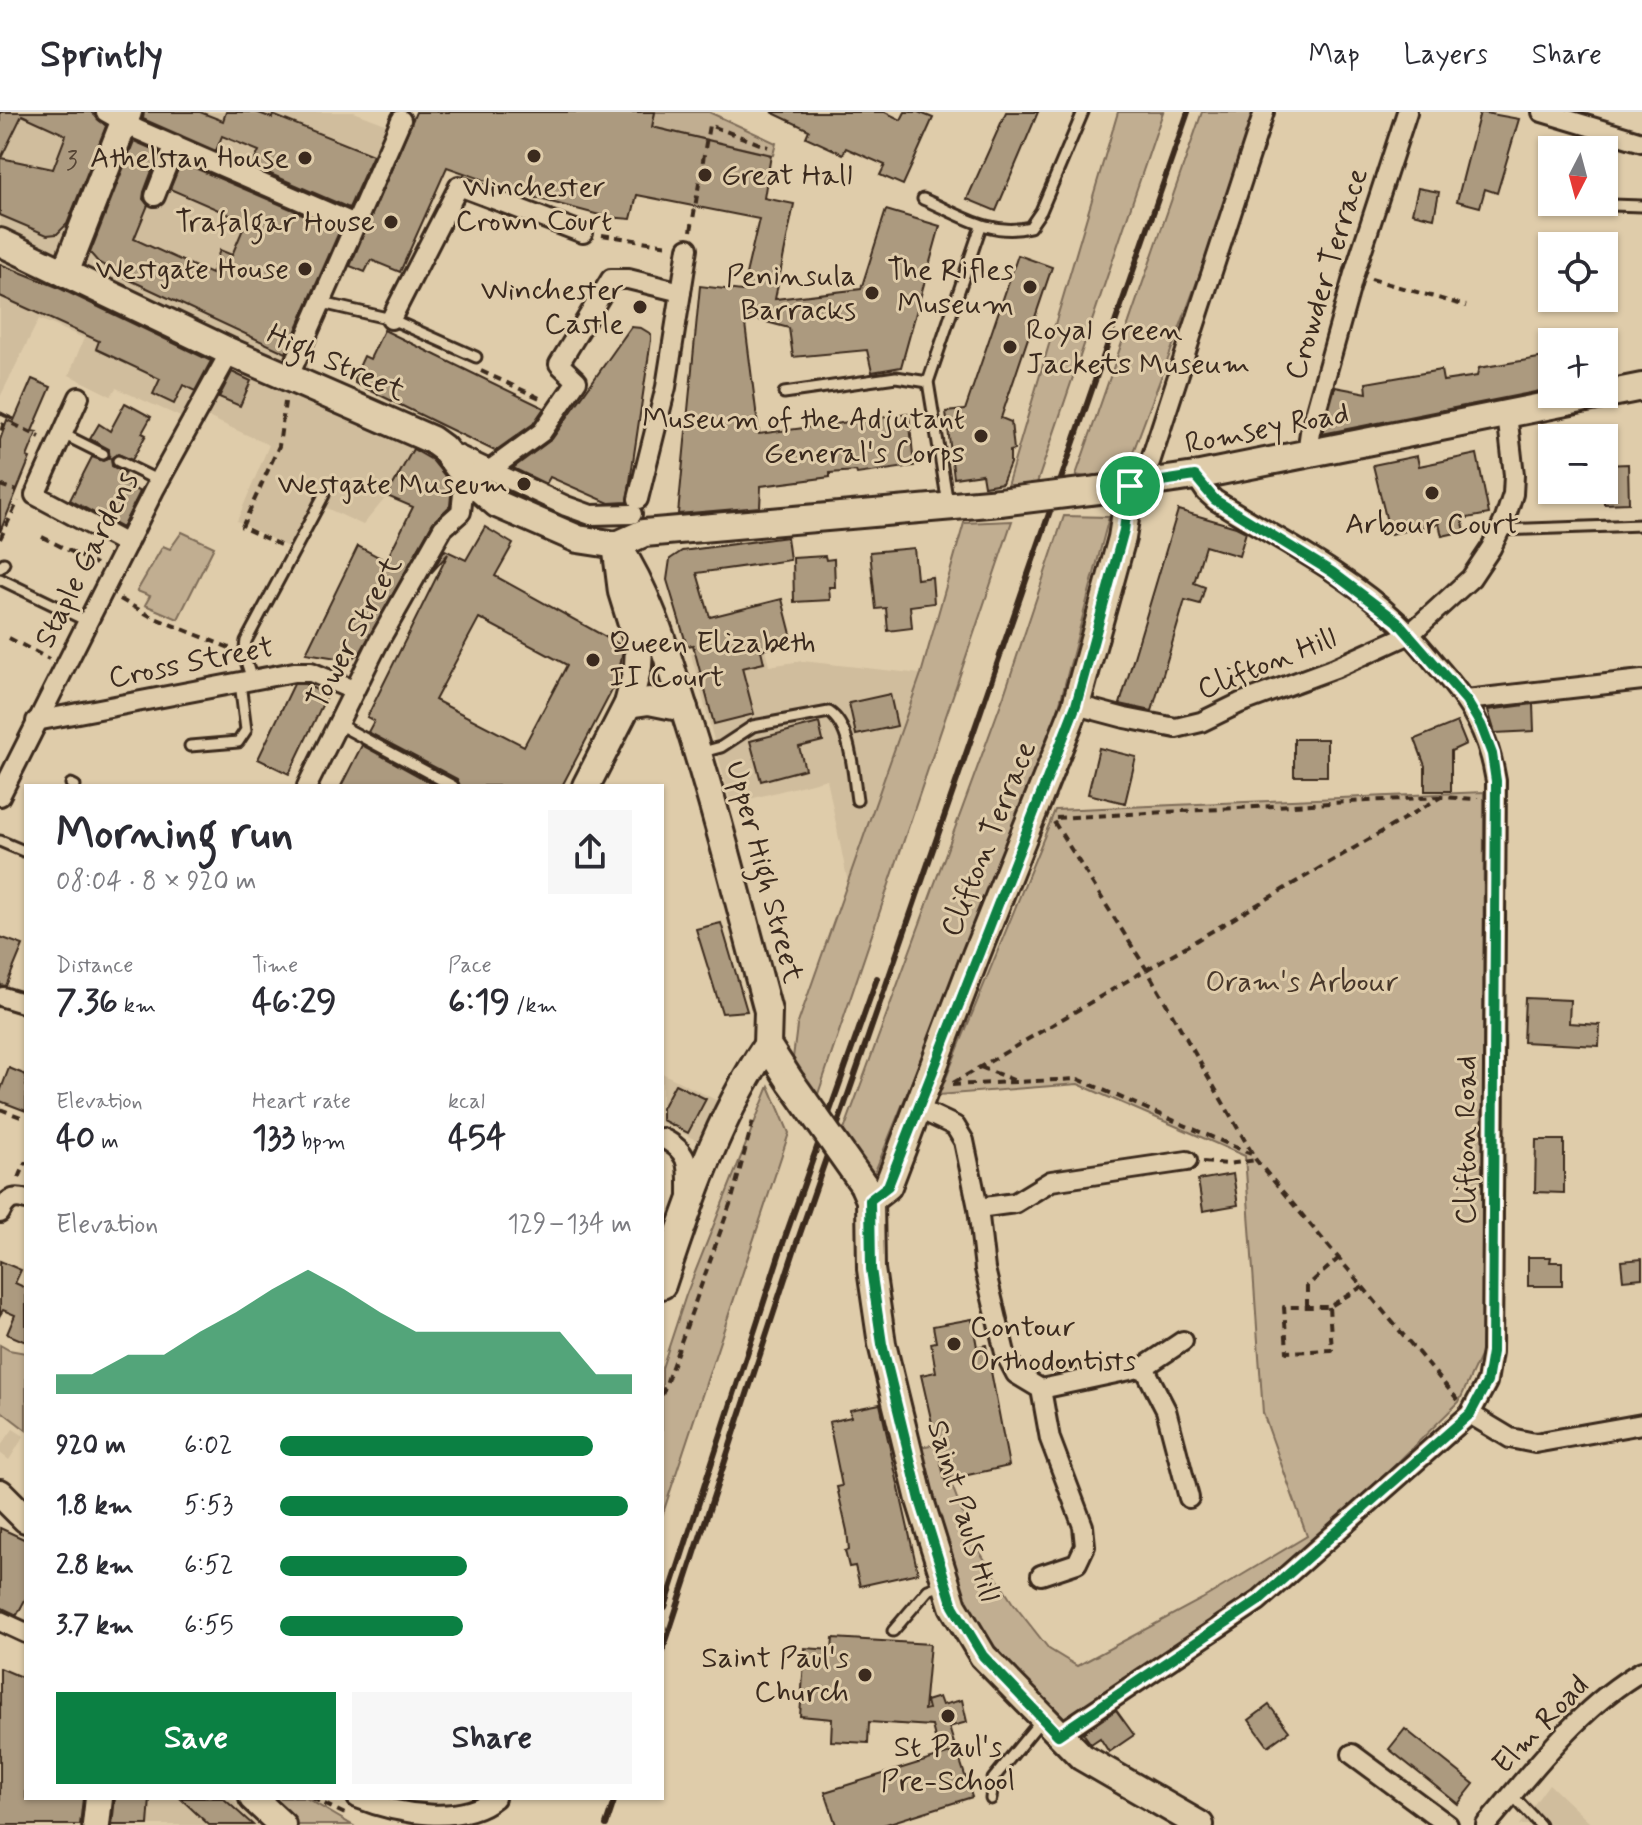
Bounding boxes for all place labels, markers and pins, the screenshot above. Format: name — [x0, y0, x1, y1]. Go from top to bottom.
place label: Athelstan House — [90, 139, 289, 178]
marker: Winchester Crown Court — [525, 147, 543, 165]
marker: Athelstan House — [296, 149, 314, 167]
place label: Great Hall — [721, 156, 852, 195]
marker: Great Hall — [696, 166, 714, 184]
place label: Winchester Crown Court — [455, 168, 613, 241]
place label: Trafalgar House — [175, 203, 375, 245]
marker: Trafalgar House — [382, 213, 400, 231]
place label: Westgate House — [95, 250, 289, 289]
place label: The Rifles Museum — [887, 251, 1014, 324]
place label: Peninsula Barracks — [726, 257, 856, 330]
marker: Westgate House — [296, 260, 314, 278]
place label: Winchester Castle — [481, 271, 624, 344]
marker: The Rifles Museum — [1021, 278, 1039, 296]
marker: Peninsula Barracks — [863, 284, 881, 302]
marker: Winchester Castle — [631, 298, 649, 316]
place label: Royal Green Jackets Museum — [1026, 311, 1250, 384]
marker: Royal Green Jackets Museum — [1001, 338, 1019, 356]
place label: Museum of the Adjutant General's Corps — [642, 400, 965, 473]
marker: Museum of the Adjutant General's Corps — [972, 427, 990, 445]
pin — [1096, 452, 1164, 520]
place label: Westgate Museum — [278, 465, 508, 504]
marker: Westgate Museum — [515, 475, 533, 493]
marker: Arbour Court — [1423, 484, 1441, 502]
place label: Arbour Court — [1345, 505, 1519, 544]
place label: Queen Elizabeth II Court — [609, 624, 816, 697]
marker: Queen Elizabeth II Court — [584, 651, 602, 669]
place label: Contour Orthodontists — [970, 1308, 1136, 1381]
marker: Contour Orthodontists — [945, 1335, 963, 1353]
place label: Saint Paul's Church — [701, 1639, 849, 1712]
marker: Saint Paul's Church — [856, 1666, 874, 1684]
marker: St Paul's Pre-School — [939, 1707, 957, 1725]
place label: St Paul's Pre-School — [881, 1728, 1015, 1801]

